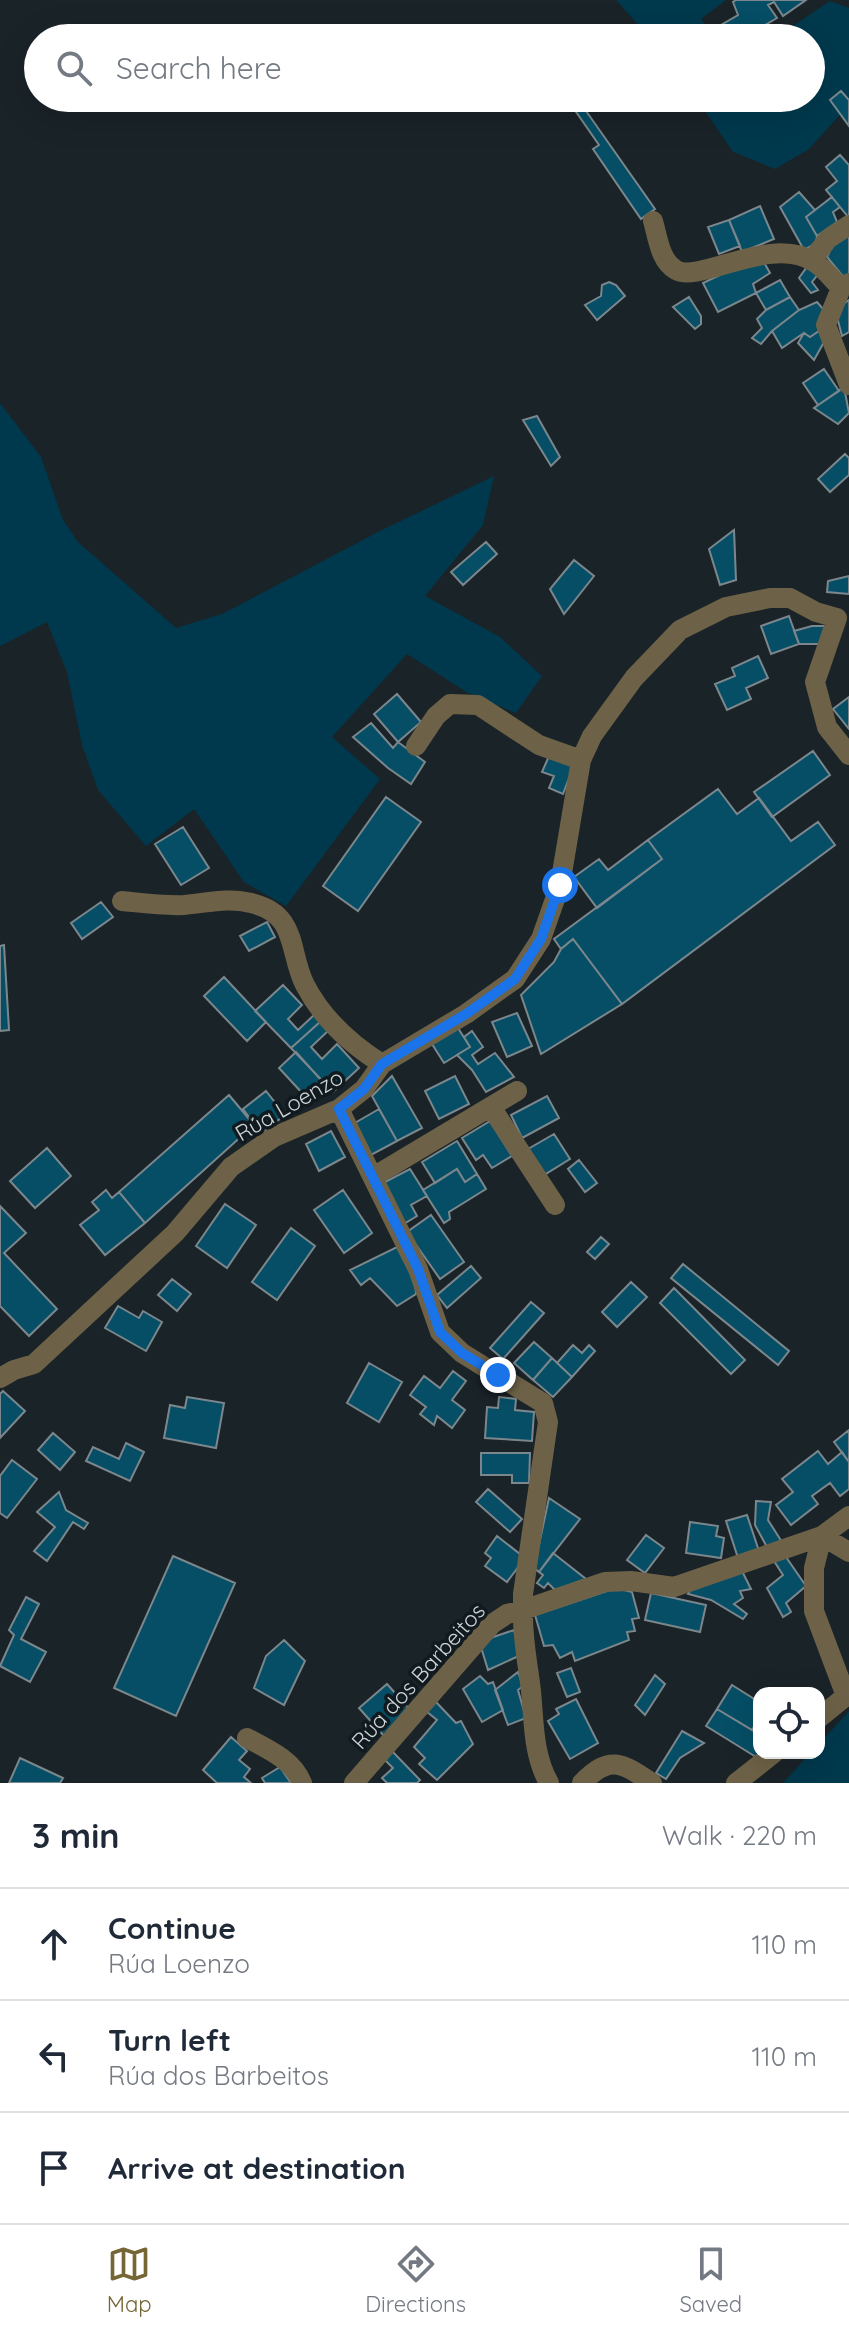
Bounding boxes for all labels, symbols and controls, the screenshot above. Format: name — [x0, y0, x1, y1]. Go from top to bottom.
search box — [24, 24, 825, 112]
icon: search — [52, 46, 96, 90]
text: Search here — [116, 49, 282, 87]
route start — [542, 867, 578, 903]
street label: Rúa Loenzo — [230, 1063, 348, 1147]
route end — [480, 1357, 516, 1393]
street label: Rúa dos Barbeitos — [345, 1597, 491, 1755]
map controls — [753, 1687, 825, 1759]
button: locate — [753, 1687, 825, 1759]
text: 3 min — [32, 1814, 119, 1857]
text: Walk · 220 m — [662, 1819, 817, 1852]
text: Continue — [108, 1909, 236, 1947]
icon: ahead — [32, 1922, 76, 1966]
text: 110 m — [751, 1928, 817, 1961]
text: Rúa Loenzo — [108, 1947, 250, 1980]
text: Turn left — [108, 2021, 231, 2059]
icon: left — [32, 2034, 76, 2078]
text: 110 m — [751, 2040, 817, 2073]
text: Rúa dos Barbeitos — [108, 2059, 329, 2092]
icon: arrive — [32, 2146, 76, 2190]
text: Arrive at destination — [108, 2149, 406, 2187]
tab: Map — [107, 2242, 152, 2318]
tab: Directions — [365, 2242, 466, 2318]
tab: Saved — [679, 2242, 742, 2318]

